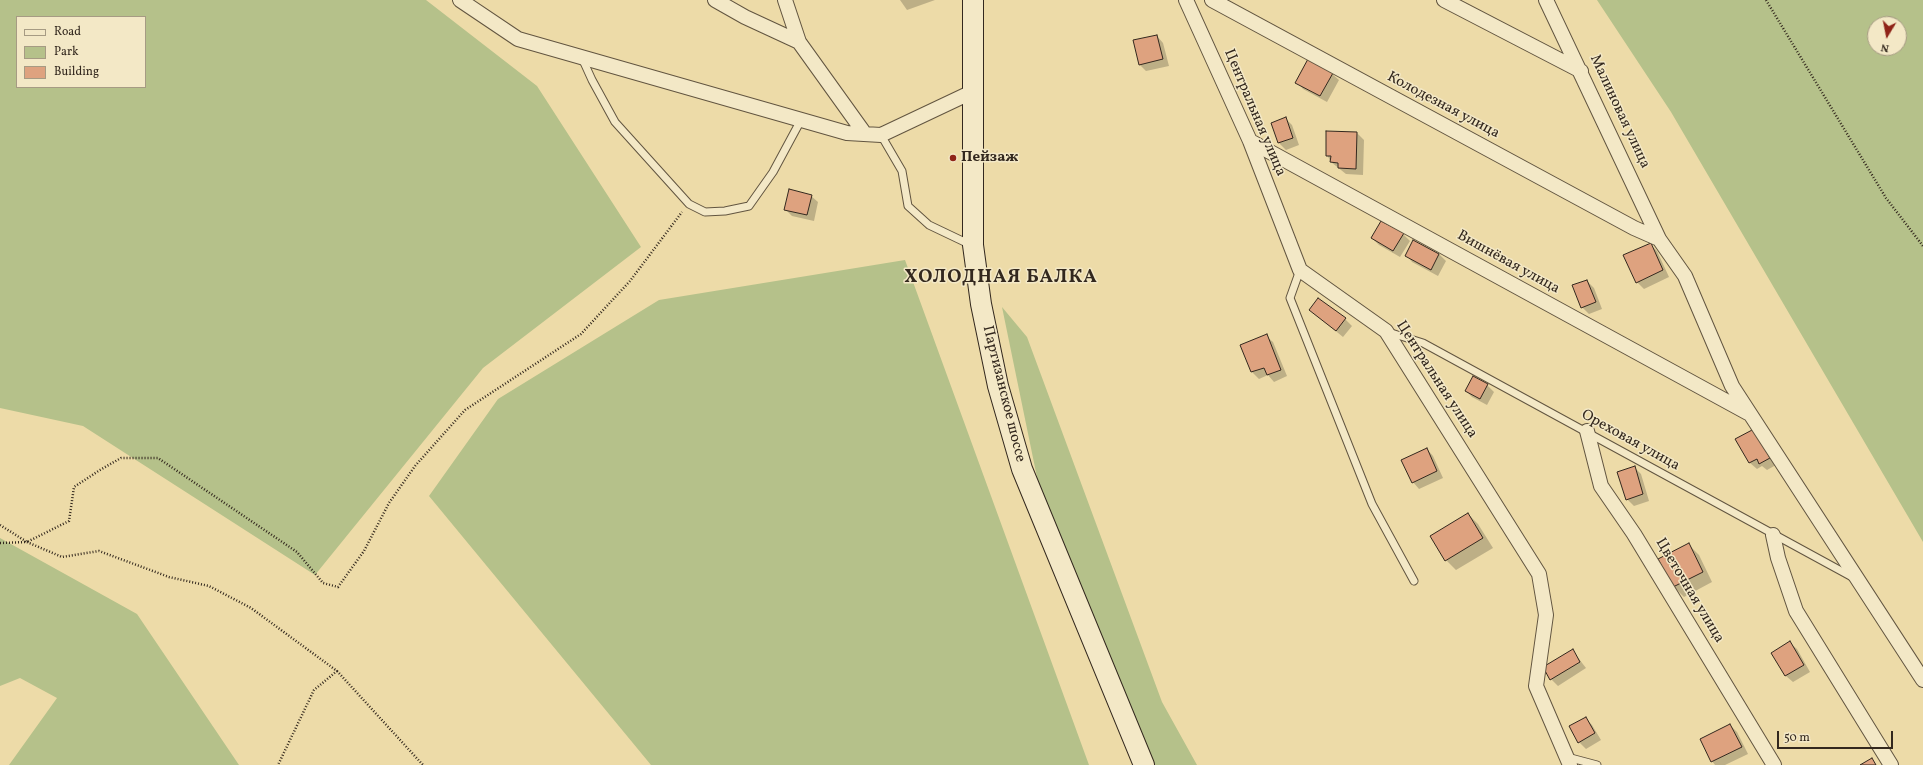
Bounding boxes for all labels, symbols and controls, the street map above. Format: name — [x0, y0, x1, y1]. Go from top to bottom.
legend — [16, 16, 146, 88]
north arrow — [1867, 16, 1907, 56]
text: Road — [54, 24, 81, 40]
text: N — [1880, 39, 1890, 55]
text: Park — [54, 44, 79, 60]
street label: Центральная улица — [1219, 47, 1289, 179]
street label: Малиновая улица — [1585, 52, 1653, 172]
text: Building — [54, 64, 99, 80]
street label: Колодезная улица — [1384, 69, 1502, 143]
place label: Пейзаж — [961, 149, 1018, 167]
marker: Пейзаж — [948, 153, 958, 163]
street label: Вишнёвая улица — [1453, 227, 1563, 299]
district label: ХОЛОДНАЯ БАЛКА — [904, 268, 1098, 290]
street label: Центральная улица — [1391, 318, 1481, 442]
street label: Партизанское шоссе — [977, 324, 1029, 464]
street label: Ореховая улица — [1578, 407, 1682, 475]
street label: Цветочная улица — [1651, 535, 1727, 647]
scale bar — [1779, 723, 1895, 749]
text: 50 m — [1784, 730, 1810, 746]

